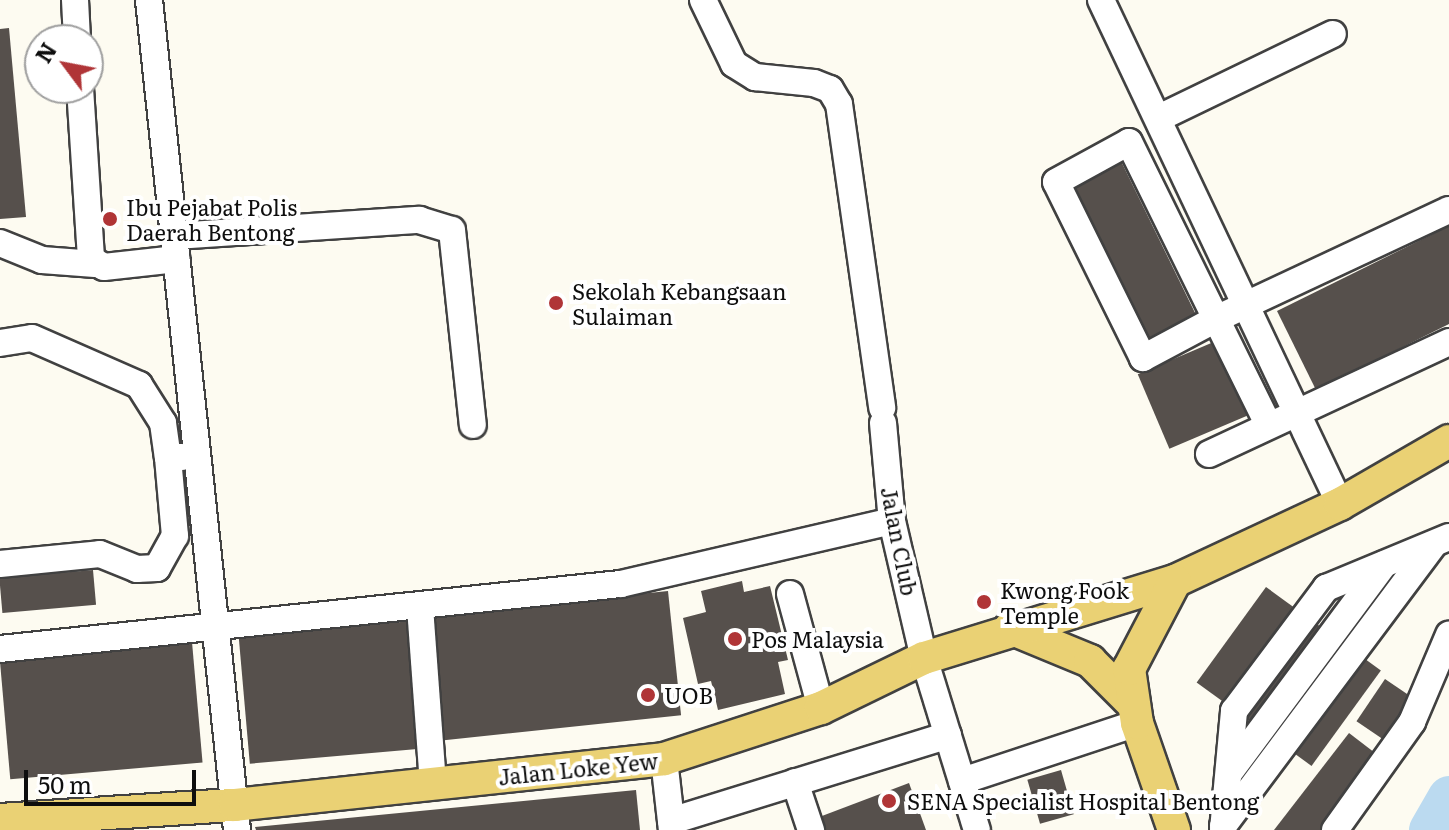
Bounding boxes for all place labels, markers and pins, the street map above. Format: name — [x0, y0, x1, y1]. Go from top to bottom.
place label: Ibu Pejabat Polis Daerah Bentong — [126, 193, 297, 244]
marker: Ibu Pejabat Polis Daerah Bentong — [101, 210, 119, 228]
place label: Sekolah Kebangsaan Sulaiman — [572, 277, 786, 328]
marker: Sekolah Kebangsaan Sulaiman — [547, 294, 565, 312]
place label: Kwong Fook Temple — [1000, 576, 1129, 628]
marker: Kwong Fook Temple — [975, 593, 993, 611]
place label: Pos Malaysia — [751, 626, 884, 652]
marker: Pos Malaysia — [726, 630, 744, 648]
place label: UOB — [664, 682, 713, 708]
marker: UOB — [639, 686, 657, 704]
place label: SENA Specialist Hospital Bentong — [907, 788, 1259, 814]
marker: SENA Specialist Hospital Bentong — [878, 790, 900, 812]

